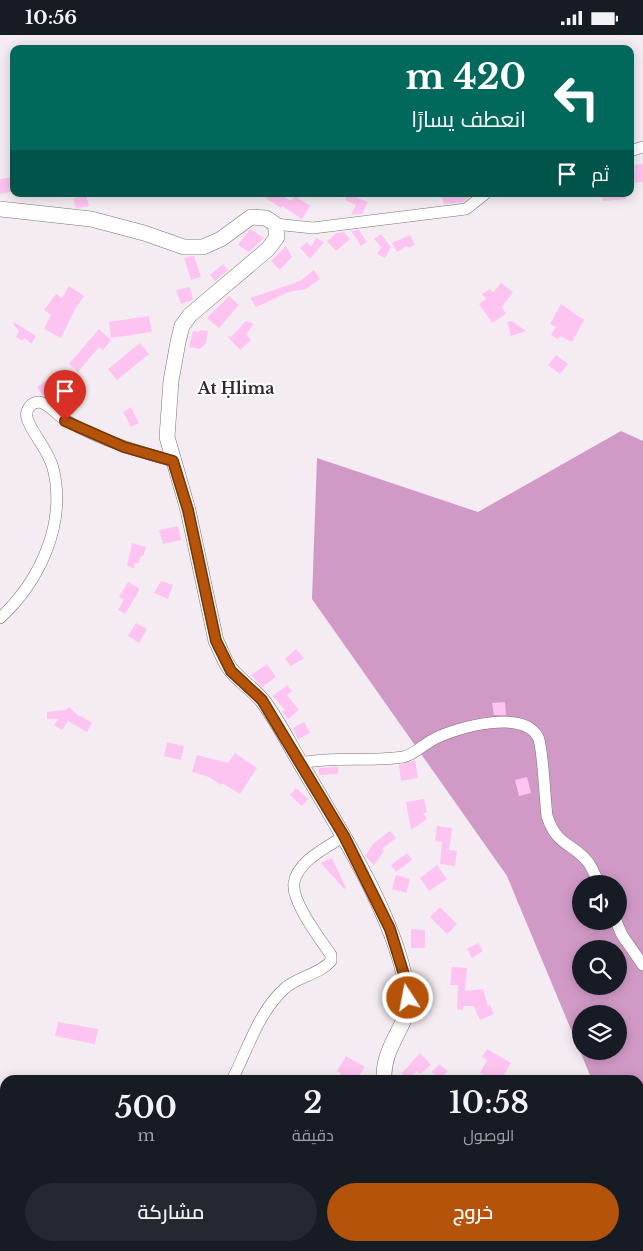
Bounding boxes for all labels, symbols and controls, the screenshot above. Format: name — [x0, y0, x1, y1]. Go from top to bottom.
text: 10:56 — [25, 6, 77, 29]
text: 420 m — [406, 55, 526, 98]
icon: left — [544, 65, 609, 130]
text: انعطف يسارًا — [411, 106, 526, 133]
icon: arrive — [553, 160, 581, 188]
text: ثم — [591, 163, 609, 186]
pin — [44, 370, 86, 421]
icon: arrive — [51, 377, 79, 405]
district label: At Ḥlima — [197, 378, 274, 398]
map controls — [572, 875, 627, 1060]
button: sound — [572, 875, 627, 930]
button: search — [572, 940, 627, 995]
position arrow — [381, 971, 433, 1023]
button: layers — [572, 1005, 627, 1060]
text: 2 — [303, 1084, 323, 1121]
text: 10:58 — [449, 1084, 529, 1121]
text: 500 — [115, 1089, 177, 1126]
text: m — [137, 1125, 155, 1145]
text: دقيقة — [292, 1125, 334, 1145]
text: الوصول — [463, 1125, 514, 1145]
button: مشاركة — [25, 1183, 317, 1241]
button: خروج — [327, 1183, 619, 1241]

